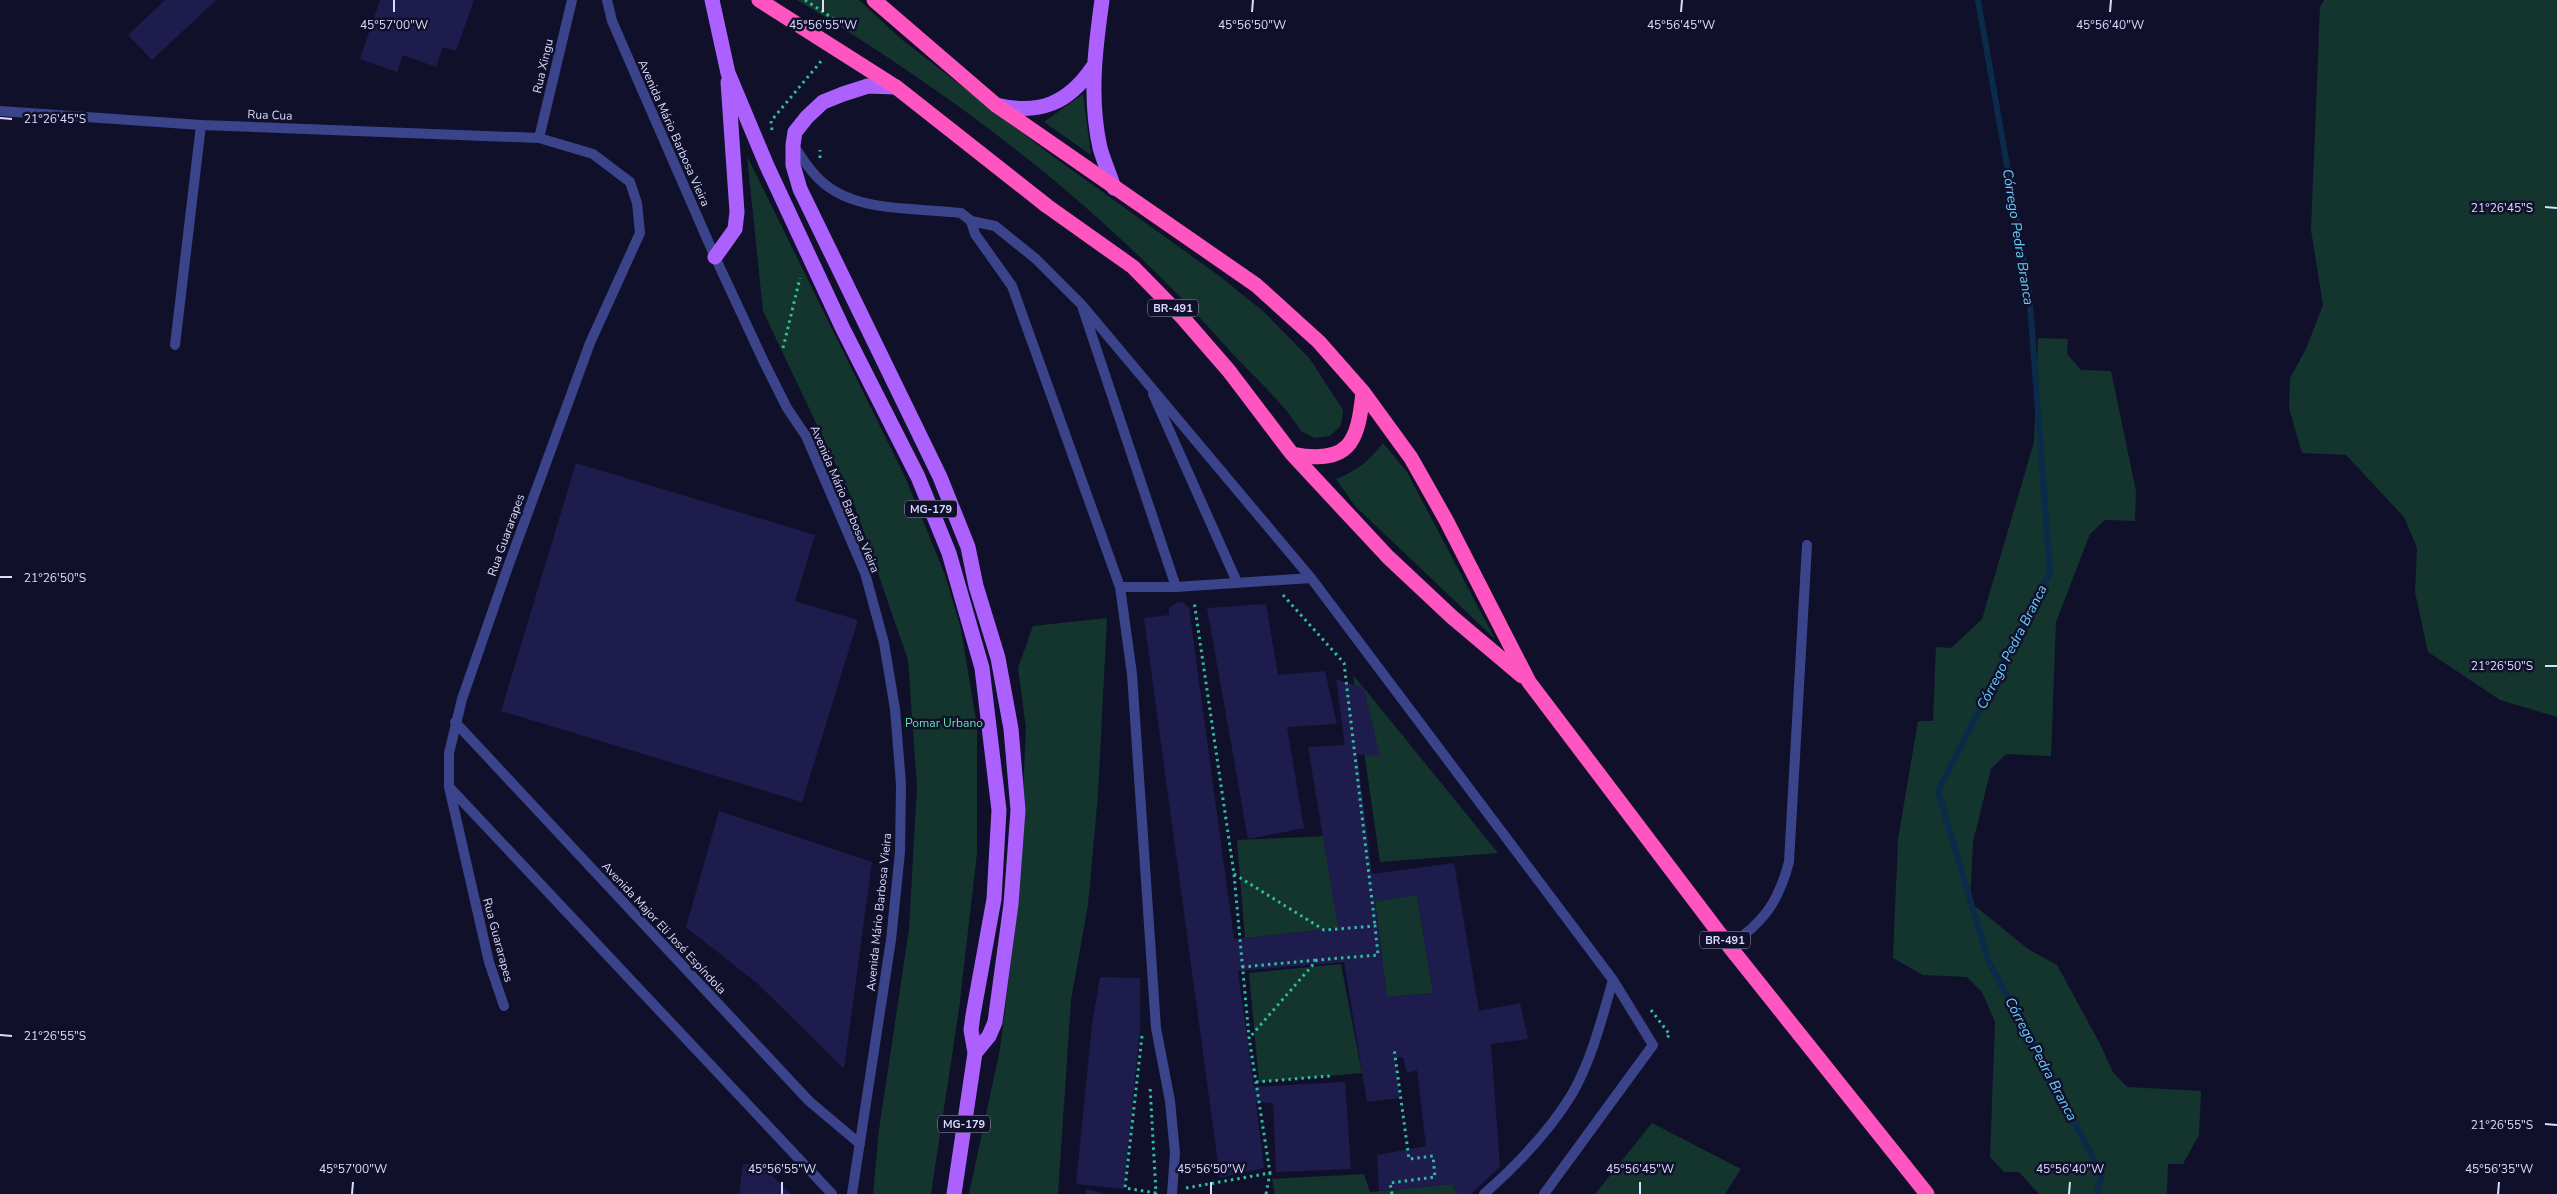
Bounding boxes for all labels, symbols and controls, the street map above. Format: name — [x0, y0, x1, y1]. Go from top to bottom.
text: 45°57'00"W — [360, 17, 428, 33]
text: 45°56'55"W — [789, 17, 857, 33]
text: 45°56'50"W — [1218, 17, 1286, 33]
text: 45°56'45"W — [1647, 17, 1715, 33]
text: 45°56'40"W — [2076, 17, 2144, 33]
street label: Rua Xingu — [529, 37, 557, 95]
street label: Avenida Mário Barbosa Vieira — [634, 57, 714, 209]
street label: Rua Cua — [247, 106, 293, 124]
text: 21°26'45"S — [24, 111, 86, 127]
water label: Córrego Pedra Branca — [1998, 168, 2038, 306]
text: 21°26'45"S — [2471, 200, 2533, 216]
road number: BR-491 — [1148, 300, 1198, 316]
street label: Avenida Mário Barbosa Vieira — [807, 423, 883, 575]
street label: Rua Guararapes — [484, 491, 528, 578]
road number: MG-179 — [905, 500, 957, 518]
text: 21°26'50"S — [24, 570, 86, 586]
water label: Córrego Pedra Branca — [1972, 581, 2052, 713]
text: 21°26'50"S — [2471, 658, 2533, 674]
park label: Pomar Urbano — [905, 715, 983, 731]
street label: Avenida Mário Barbosa Vieira — [863, 832, 895, 992]
street label: Avenida Major Eli José Espíndola — [598, 858, 730, 998]
street label: Rua Guararapes — [479, 896, 517, 984]
road number: BR-491 — [1700, 932, 1750, 948]
water label: Córrego Pedra Branca — [2000, 994, 2082, 1124]
text: 21°26'55"S — [24, 1028, 86, 1044]
road number: MG-179 — [938, 1116, 990, 1132]
text: 21°26'55"S — [2471, 1117, 2533, 1133]
text: 45°57'00"W — [319, 1161, 387, 1177]
text: 45°56'55"W — [748, 1161, 816, 1177]
text: 45°56'50"W — [1177, 1161, 1245, 1177]
text: 45°56'45"W — [1606, 1161, 1674, 1177]
text: 45°56'40"W — [2036, 1161, 2104, 1177]
text: 45°56'35"W — [2465, 1161, 2533, 1177]

